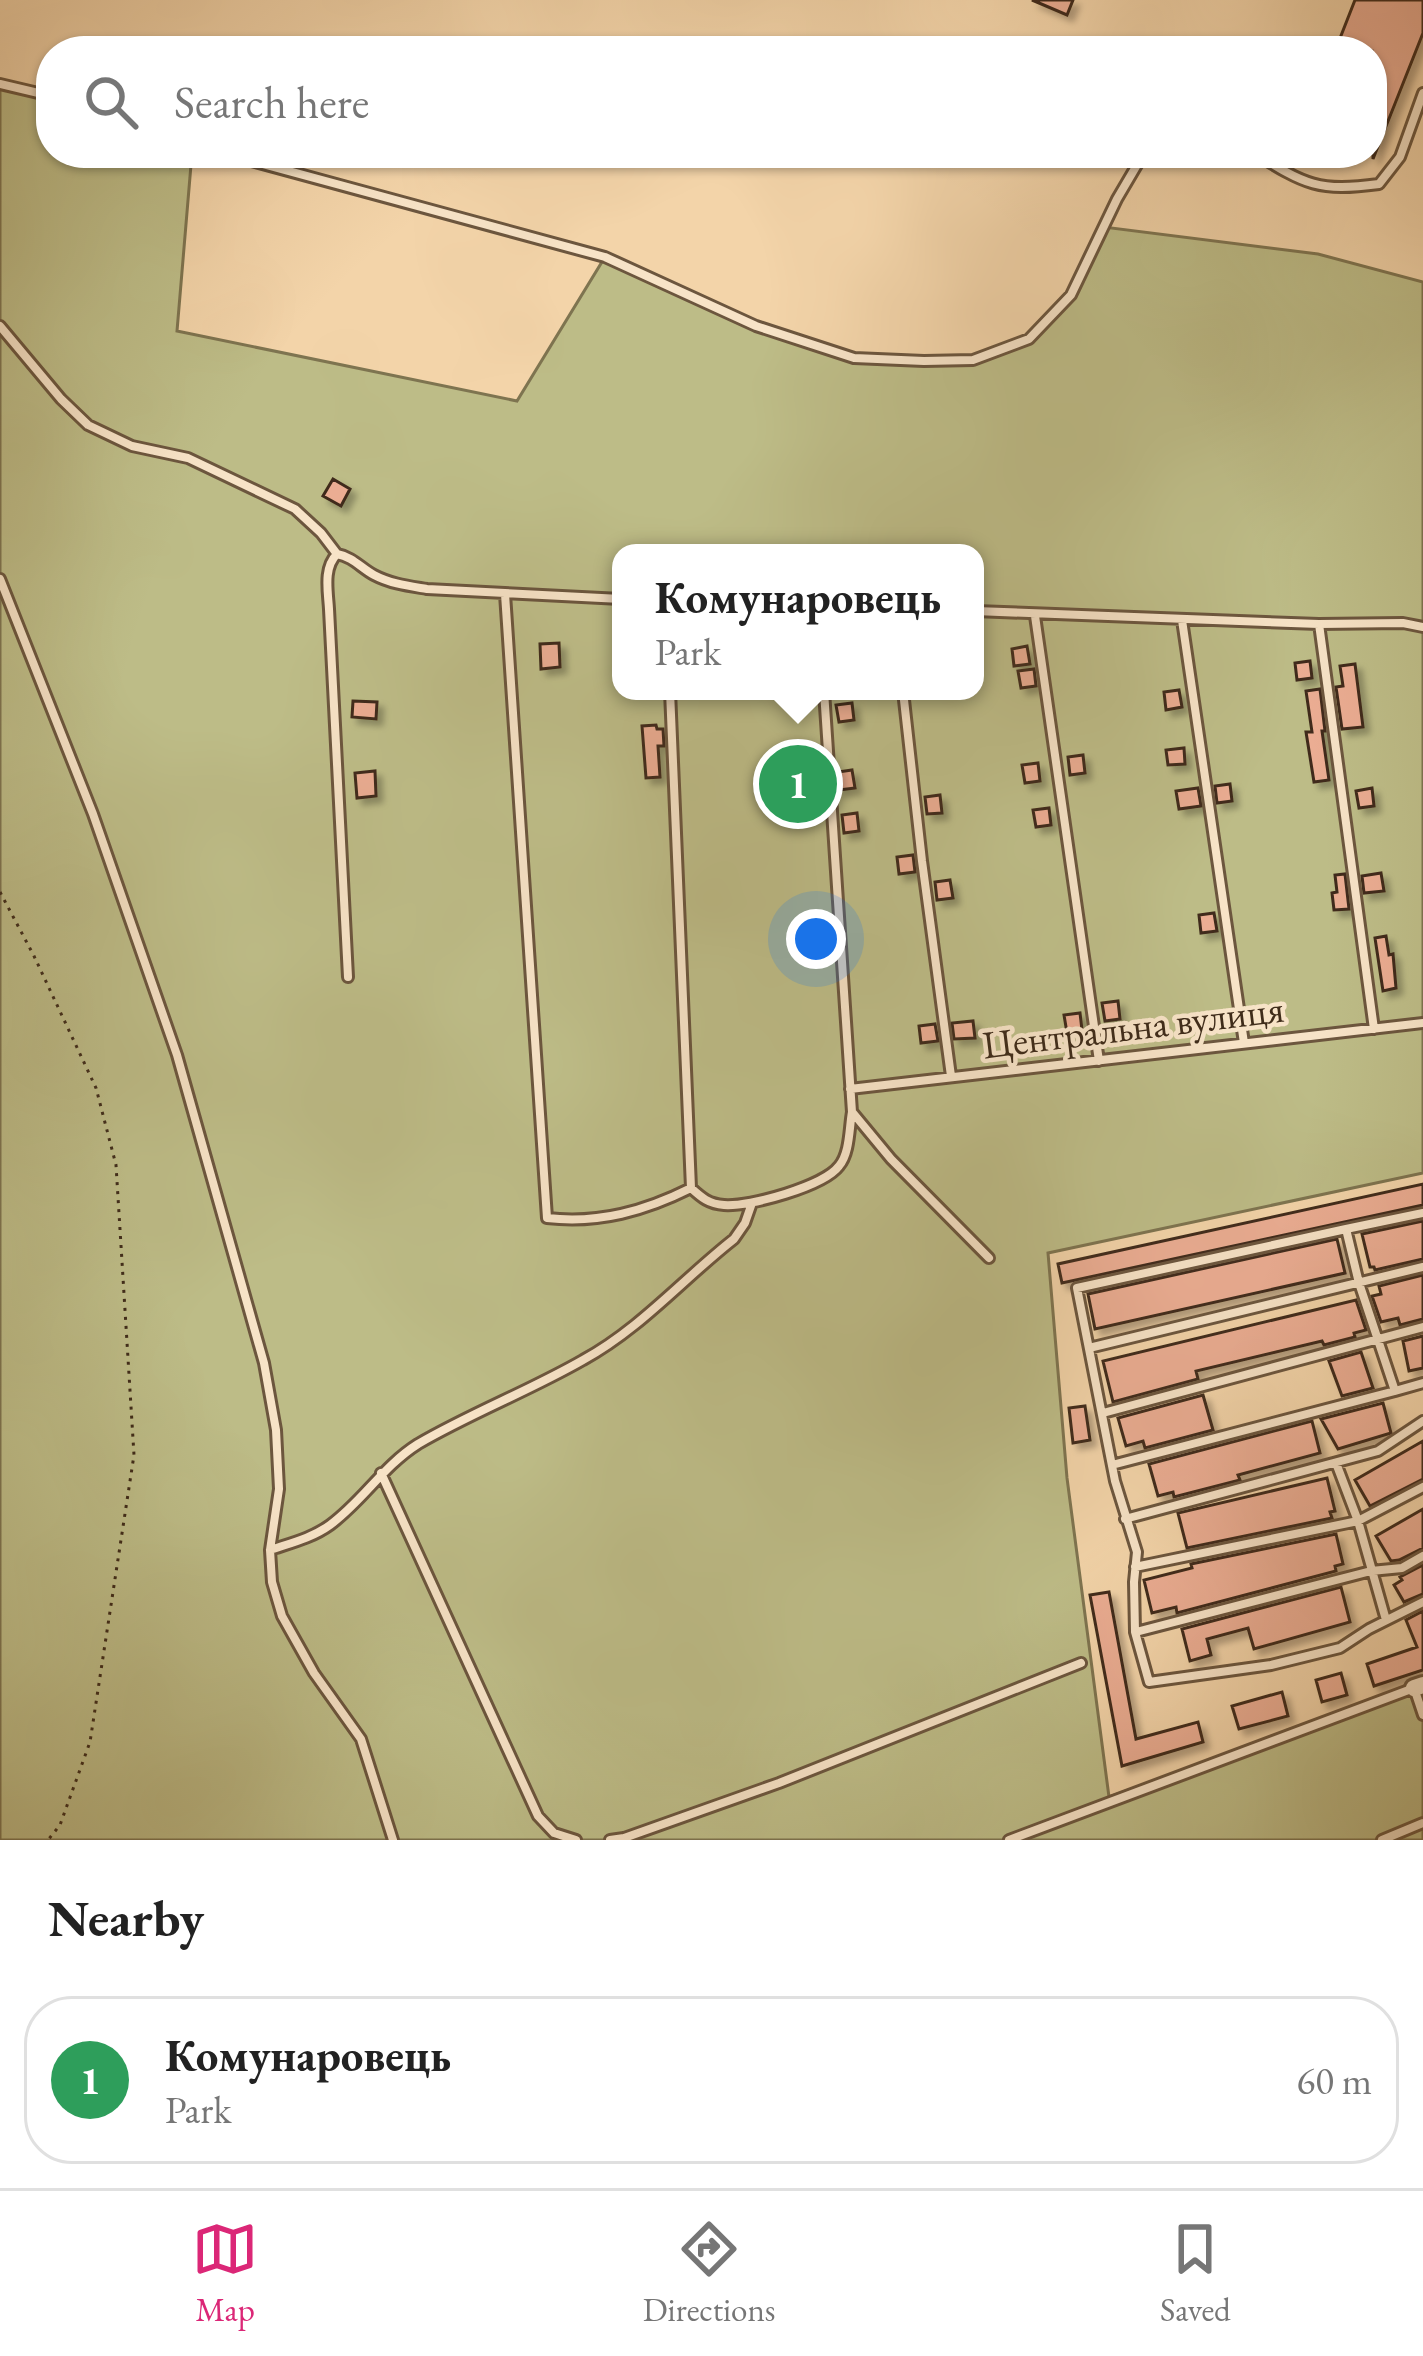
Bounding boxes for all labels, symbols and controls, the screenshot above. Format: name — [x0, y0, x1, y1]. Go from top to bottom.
search box — [36, 36, 1387, 168]
icon: search — [78, 69, 144, 135]
text: Search here — [174, 73, 369, 131]
popup — [612, 544, 984, 700]
text: Комунаровець — [655, 568, 941, 626]
text: Park — [655, 626, 721, 677]
pin: 1 — [759, 739, 837, 829]
your location — [786, 909, 846, 969]
street label: Центральна вулиця — [979, 983, 1287, 1070]
text: Nearby — [48, 1885, 204, 1951]
text: Комунаровець — [165, 2026, 451, 2084]
text: 1 — [80, 2055, 100, 2106]
text: 60 m — [1296, 2055, 1372, 2106]
text: Park — [165, 2084, 231, 2135]
tab: Map — [192, 2216, 258, 2331]
tab: Directions — [643, 2216, 776, 2331]
tab: Saved — [1160, 2216, 1231, 2331]

